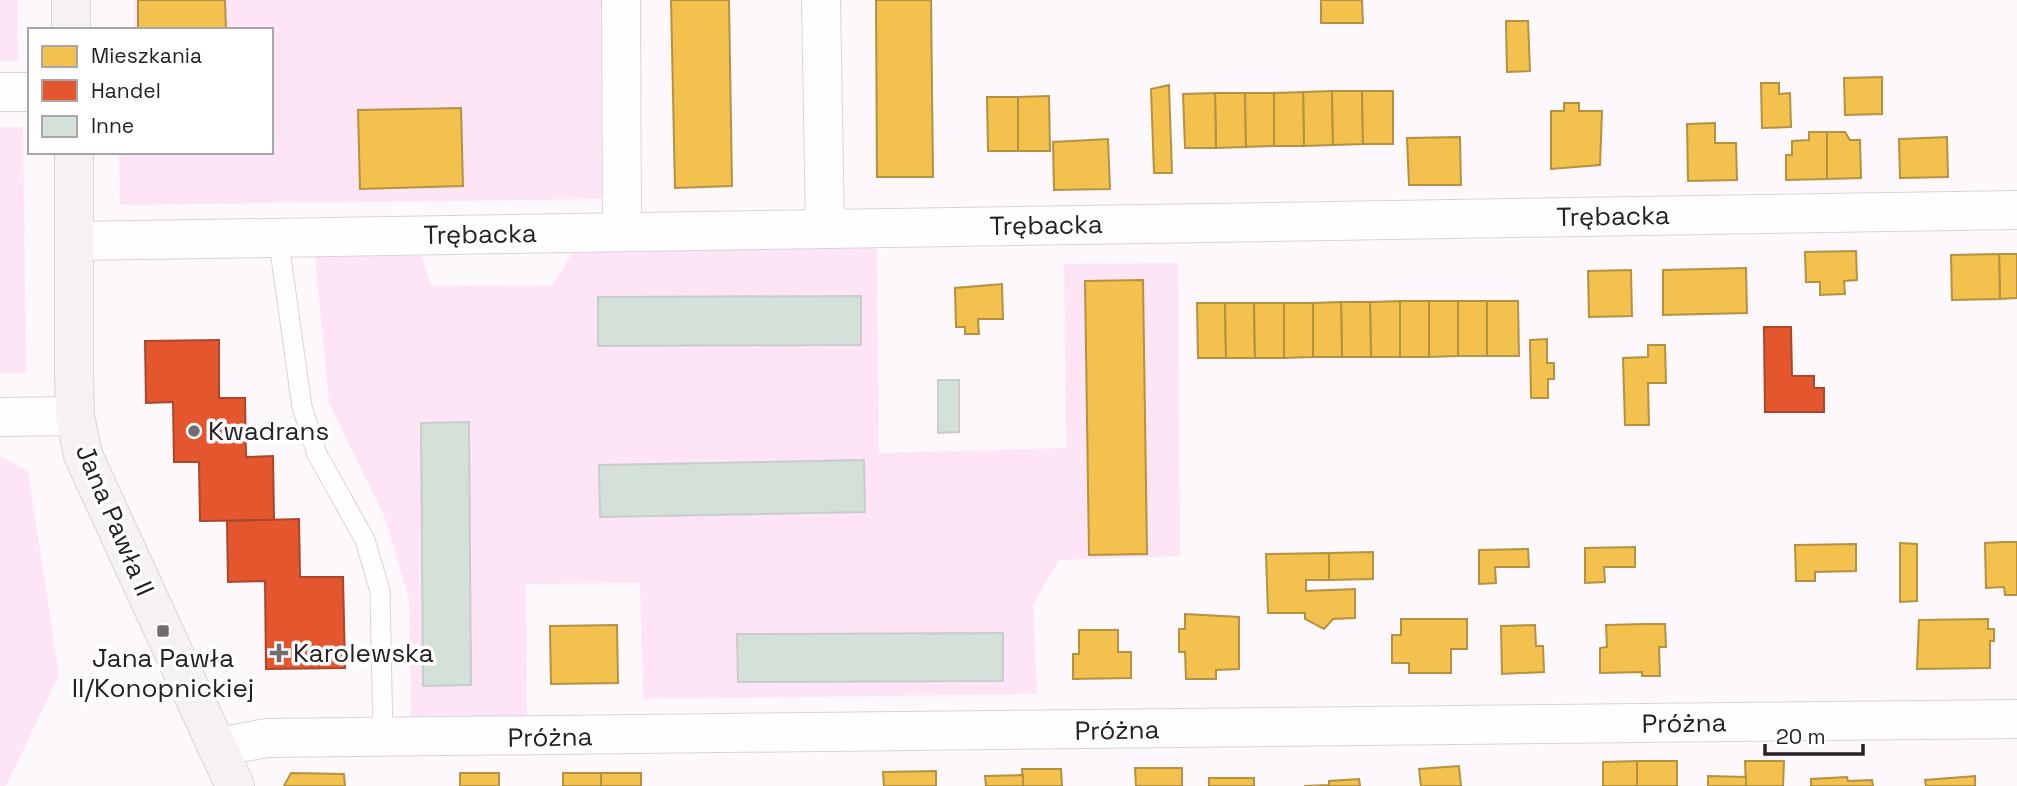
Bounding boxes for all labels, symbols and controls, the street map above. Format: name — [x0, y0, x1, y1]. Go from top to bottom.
legend — [28, 28, 273, 154]
text: Mieszkania — [91, 42, 202, 69]
text: Handel — [91, 77, 161, 104]
text: Inne — [91, 112, 134, 139]
street label: Trębacka — [1556, 198, 1670, 234]
street label: Trębacka — [989, 207, 1103, 243]
street label: Trębacka — [423, 216, 537, 252]
place label: Kwadrans — [208, 414, 329, 448]
marker: Kwadrans — [186, 423, 202, 439]
street label: Jana Pawła II — [68, 439, 162, 601]
marker: Jana Pawła II/Konopnickiej — [155, 623, 171, 639]
place label: Karolewska — [293, 636, 434, 670]
place label: Jana Pawła II/Konopnickiej — [72, 641, 254, 705]
marker: Karolewska — [271, 645, 287, 661]
street label: Próżna — [1641, 705, 1727, 741]
street label: Próżna — [1074, 712, 1160, 748]
scale bar — [1765, 712, 1863, 756]
street label: Próżna — [507, 719, 593, 755]
text: 20 m — [1776, 723, 1826, 750]

